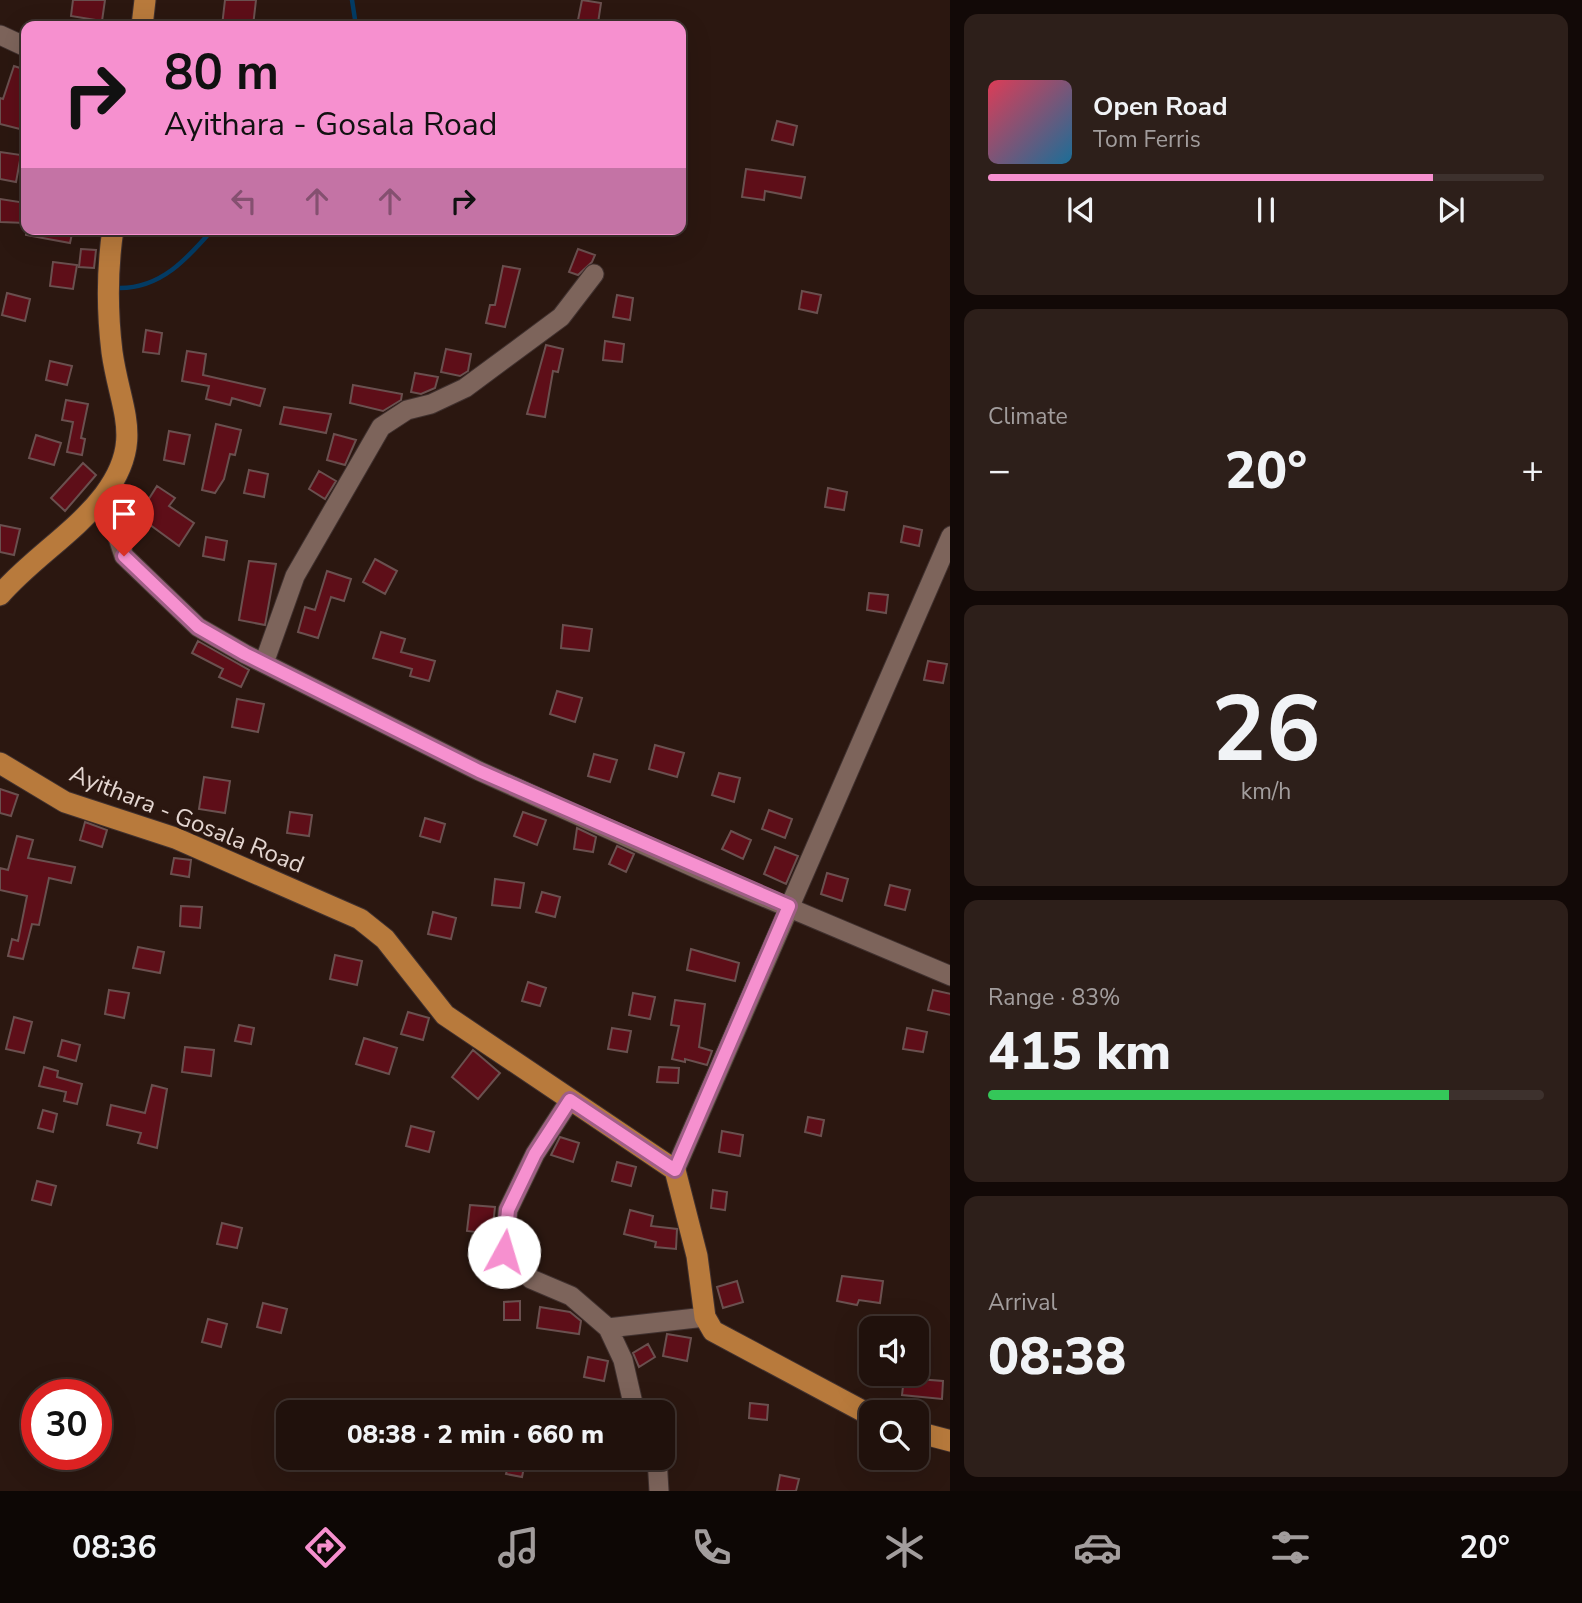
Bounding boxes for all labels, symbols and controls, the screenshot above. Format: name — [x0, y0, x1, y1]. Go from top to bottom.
text: 80 m — [164, 39, 279, 106]
icon: right — [49, 49, 140, 140]
text: Open Road — [1093, 89, 1228, 124]
text: Ayithara - Gosala Road — [164, 103, 497, 146]
text: Tom Ferris — [1093, 124, 1201, 155]
icon: left — [225, 182, 263, 220]
icon: ahead — [298, 182, 336, 220]
icon: ahead — [371, 182, 409, 220]
icon: right — [444, 182, 482, 220]
icon: previous — [1062, 191, 1100, 229]
icon: pause — [1247, 191, 1285, 229]
icon: next — [1432, 191, 1470, 229]
text: Climate — [988, 401, 1068, 432]
text: 20° — [1225, 435, 1307, 506]
text: − — [988, 445, 1011, 496]
text: + — [1521, 445, 1544, 496]
pin — [94, 484, 154, 556]
icon: arrive — [105, 495, 143, 533]
text: 26 — [1211, 668, 1321, 792]
street label: Ayithara - Gosala Road — [65, 757, 309, 881]
text: km/h — [1241, 776, 1291, 807]
text: Range · 83% — [988, 982, 1120, 1013]
text: 415 km — [988, 1016, 1171, 1087]
position arrow — [467, 1215, 541, 1289]
text: Arrival — [988, 1287, 1057, 1318]
map controls — [859, 1316, 929, 1470]
button: sound — [859, 1316, 929, 1386]
text: 08:38 — [988, 1321, 1126, 1392]
speed limit sign: 30 — [21, 1379, 112, 1470]
button: search — [859, 1400, 929, 1470]
text: 08:38 · 2 min · 660 m — [347, 1417, 604, 1452]
icon: directions — [301, 1523, 350, 1572]
icon: music — [494, 1523, 543, 1572]
icon: phone — [687, 1523, 736, 1572]
icon: climate — [880, 1523, 929, 1572]
icon: car — [1073, 1523, 1122, 1572]
icon: filters — [1266, 1523, 1315, 1572]
text: 08:36 — [72, 1526, 157, 1569]
text: 20° — [1459, 1526, 1510, 1569]

